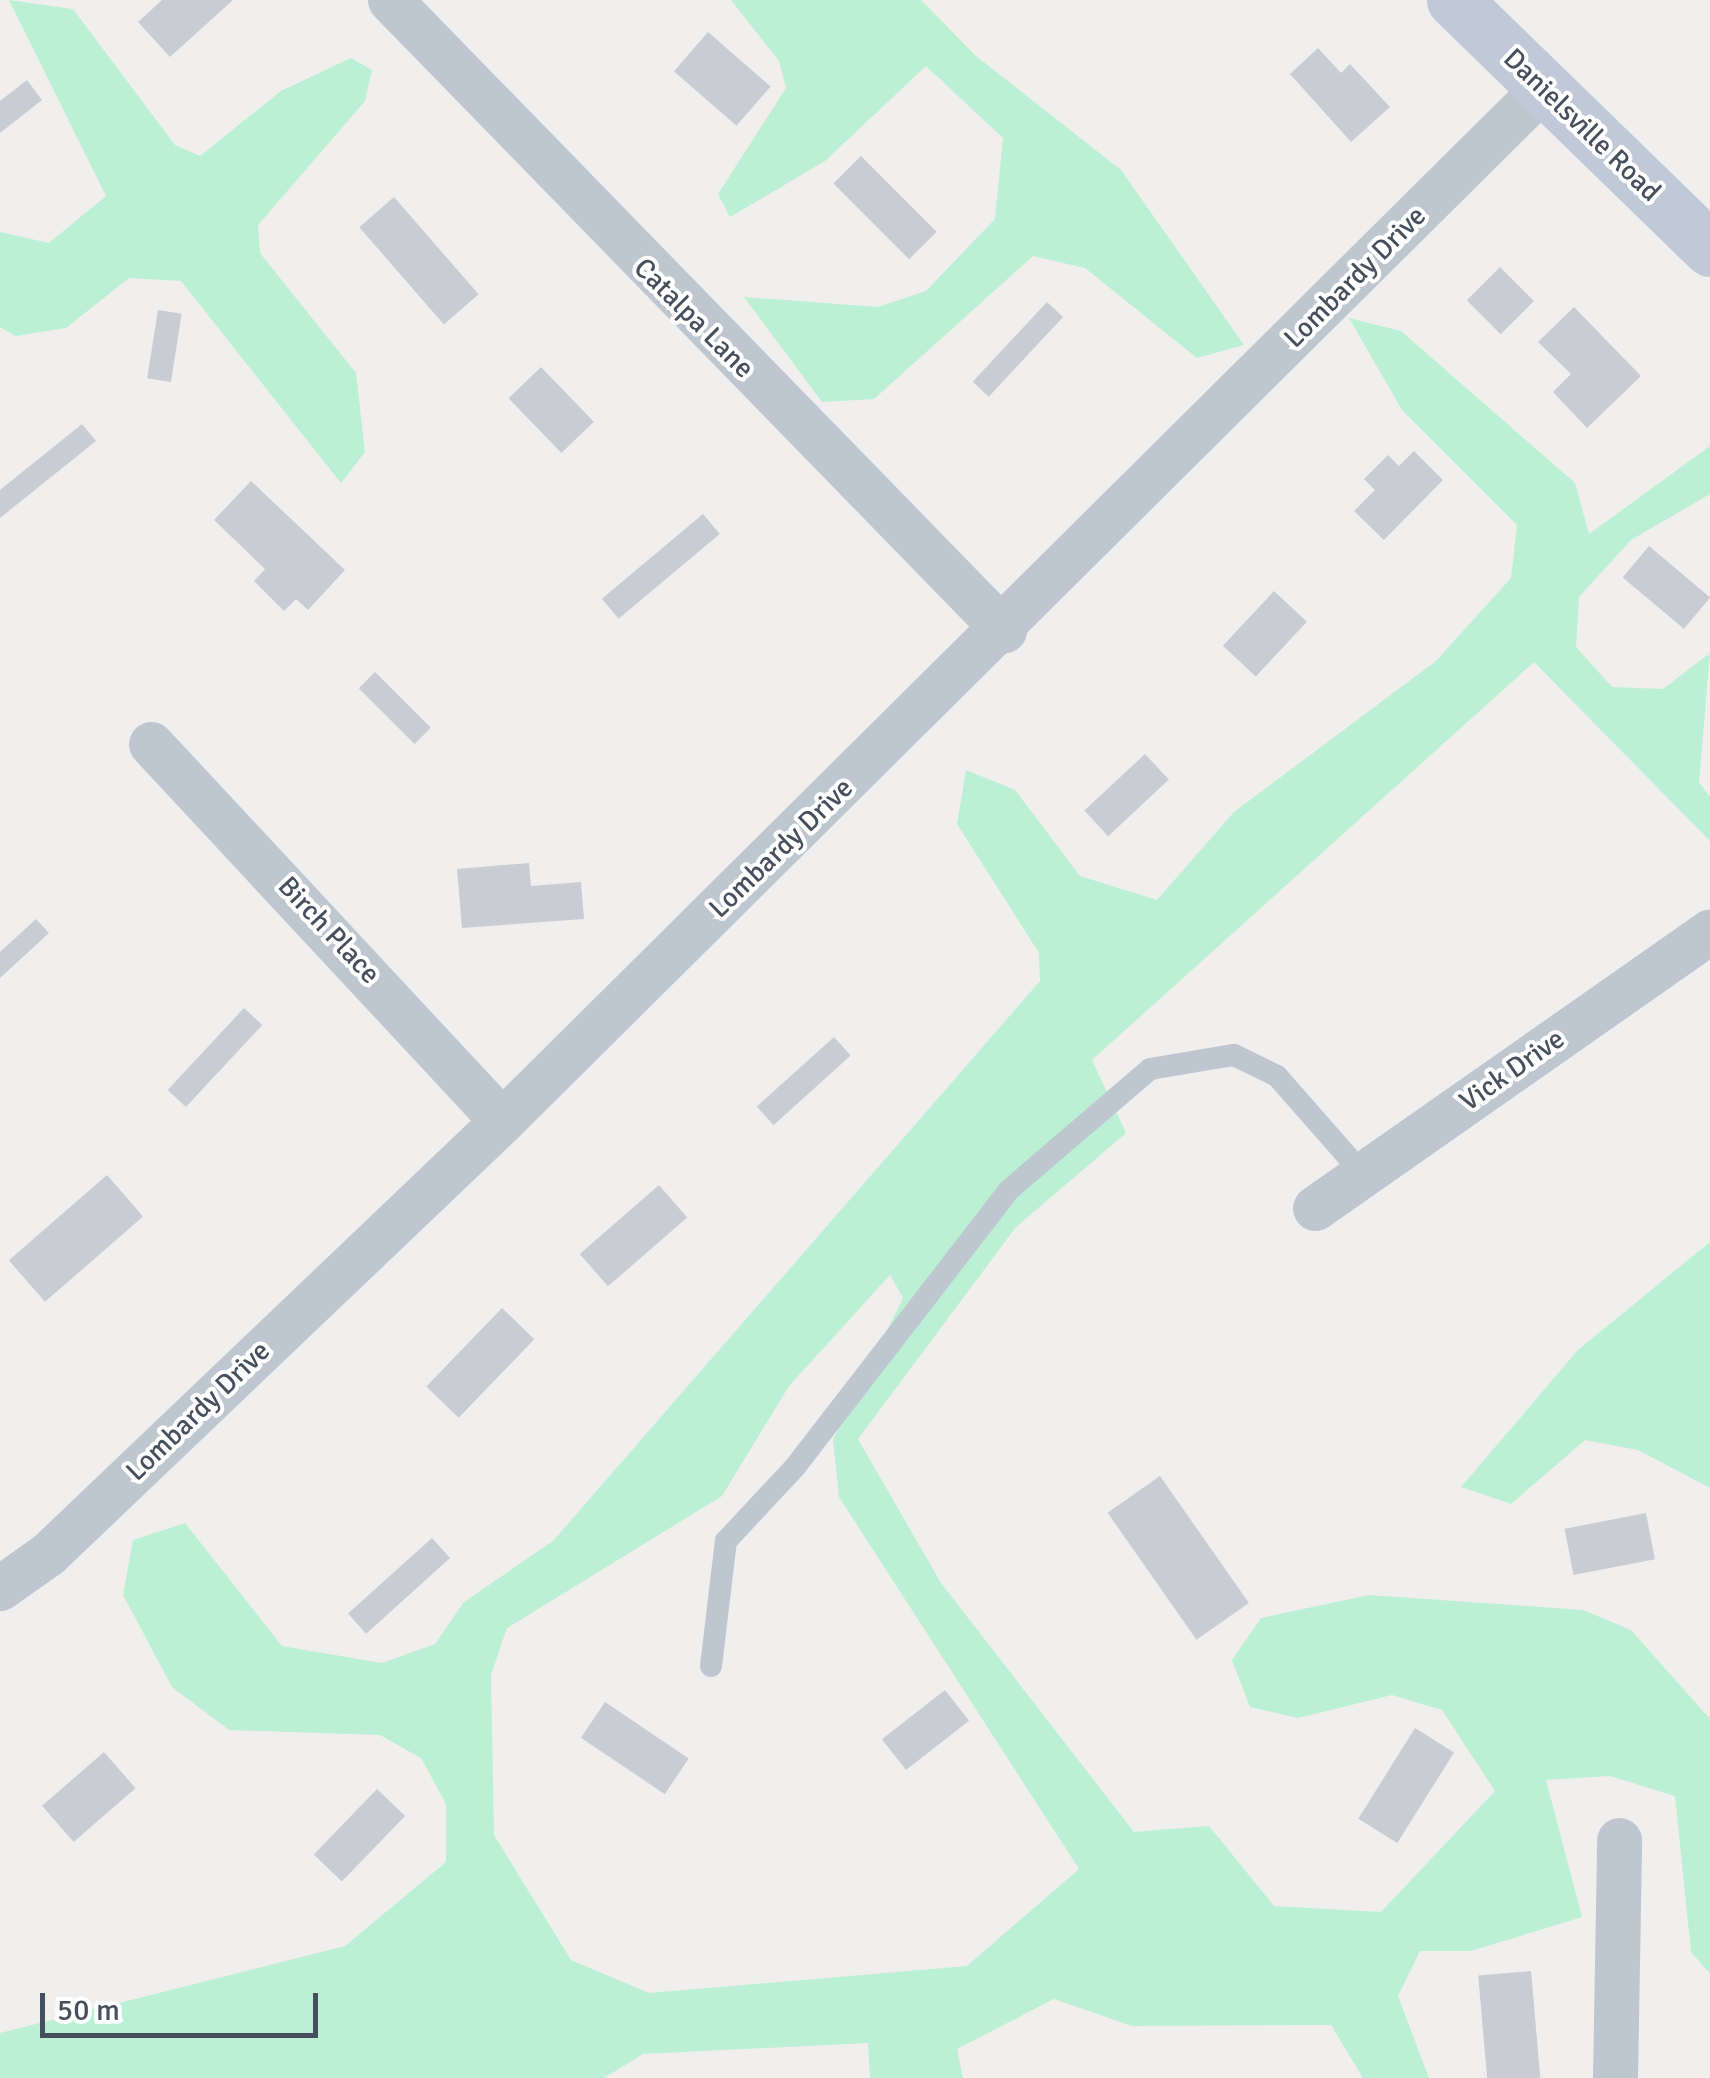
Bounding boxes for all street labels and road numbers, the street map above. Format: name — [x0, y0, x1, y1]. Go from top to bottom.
street label: Danielsville Road — [1496, 42, 1668, 208]
street label: Lombardy Drive — [1277, 199, 1433, 355]
street label: Catalpa Lane — [627, 251, 761, 385]
street label: Lombardy Drive — [702, 771, 860, 925]
street label: Birch Place — [271, 869, 387, 991]
street label: Vick Drive — [1453, 1022, 1571, 1118]
street label: Lombardy Drive — [119, 1334, 277, 1488]

